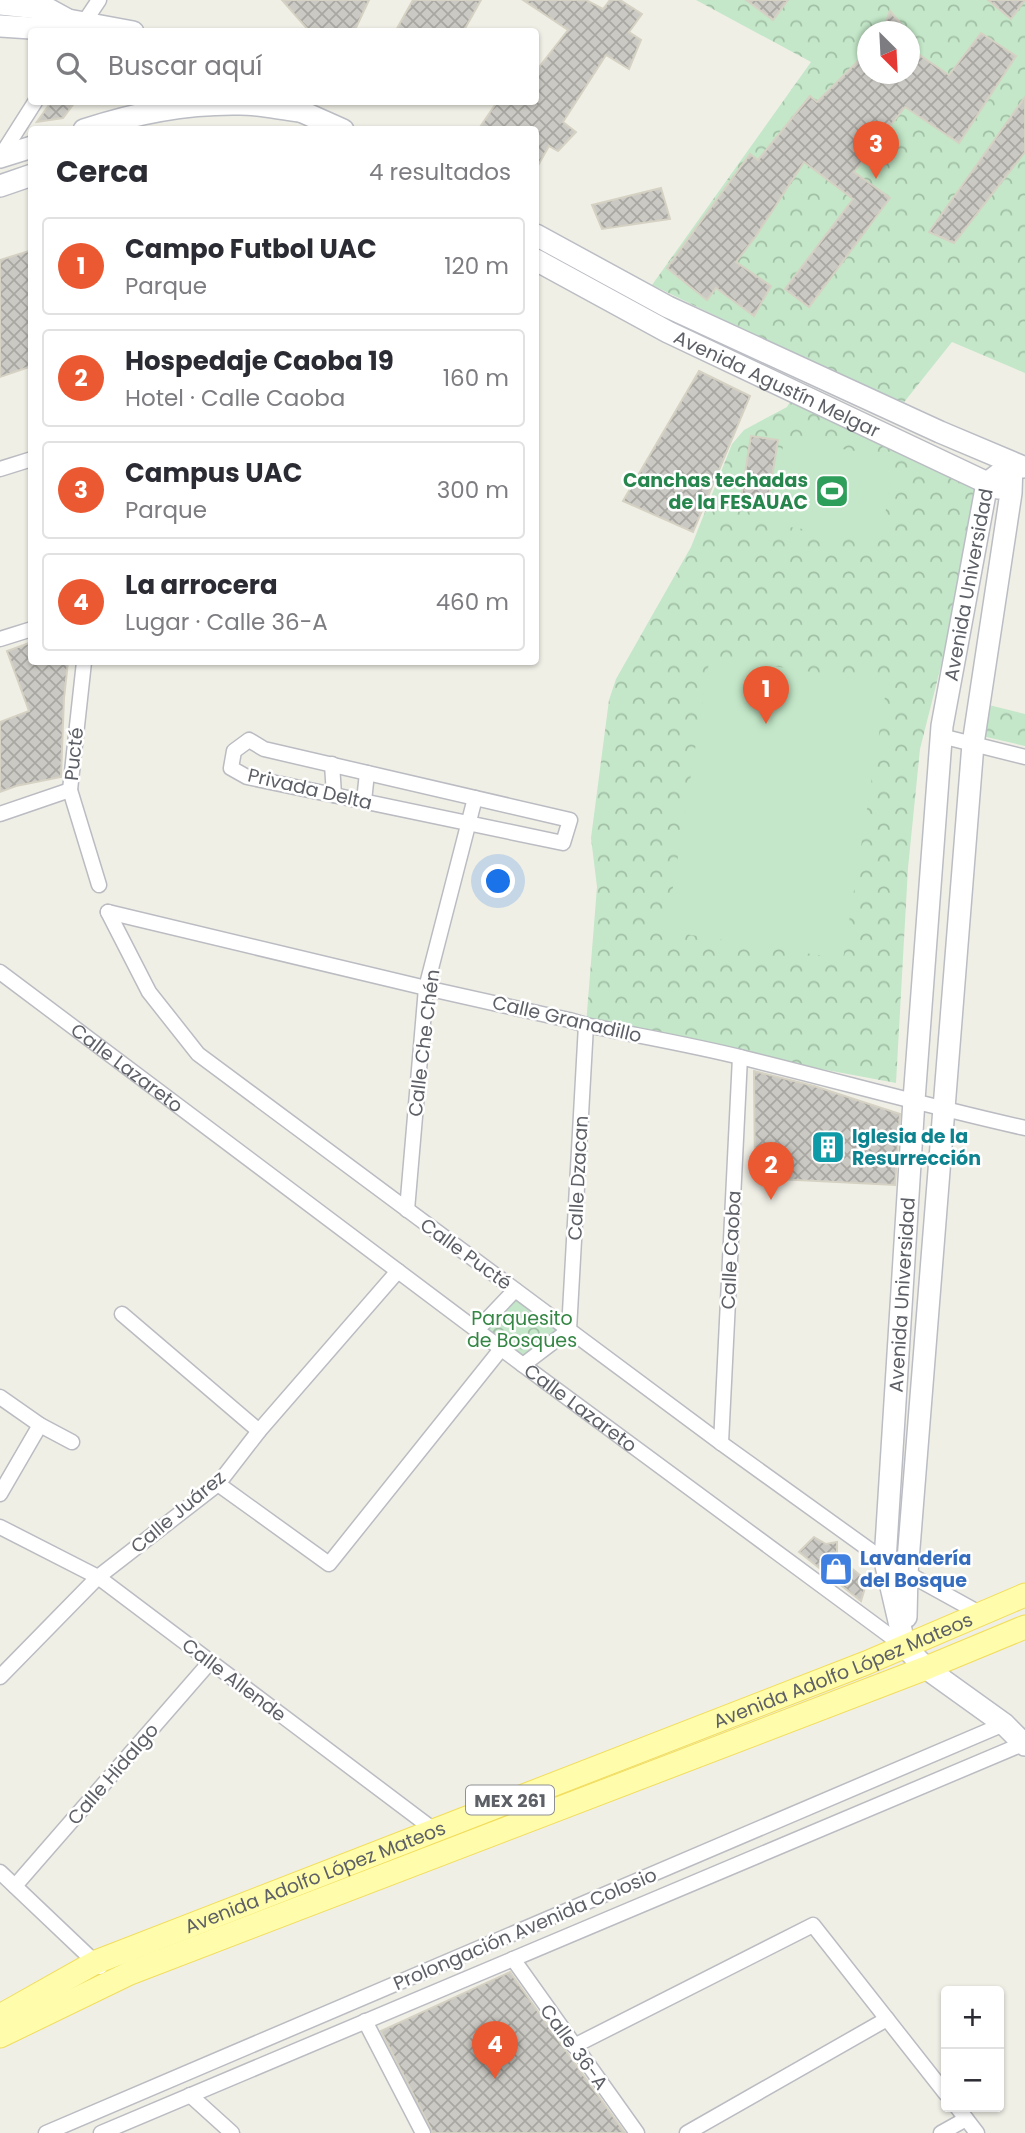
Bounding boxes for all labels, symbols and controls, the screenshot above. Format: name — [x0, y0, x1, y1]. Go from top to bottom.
north arrow — [857, 21, 920, 84]
search box — [28, 28, 539, 105]
icon: search — [52, 48, 90, 86]
text: Buscar aquí — [108, 48, 262, 84]
pin: 3 — [853, 121, 899, 179]
text: Cerca — [56, 150, 149, 193]
text: 4 resultados — [369, 156, 511, 188]
text: Campo Futbol UAC — [125, 231, 377, 267]
text: 1 — [77, 250, 85, 282]
text: 120 m — [444, 250, 509, 282]
text: Parque — [125, 270, 207, 302]
street label: Avenida Agustín Melgar — [670, 323, 885, 444]
text: Hospedaje Caoba 19 — [125, 343, 394, 379]
text: 2 — [74, 362, 88, 394]
text: 160 m — [443, 362, 509, 394]
text: Hotel · Calle Caoba — [125, 382, 345, 414]
text: Campus UAC — [125, 455, 303, 491]
place label: Canchas techadas de la FESAUAC — [623, 467, 808, 516]
sports icon: Canchas techadas de la FESAUAC — [813, 472, 851, 510]
text: 3 — [74, 474, 88, 506]
text: 300 m — [437, 474, 509, 506]
street label: Avenida Universidad — [937, 486, 999, 683]
text: Parque — [125, 494, 207, 526]
text: La arrocera — [125, 567, 278, 603]
text: 4 — [73, 586, 89, 618]
text: 460 m — [436, 586, 509, 618]
text: Lugar · Calle 36-A — [125, 606, 328, 638]
pin: 1 — [743, 666, 789, 724]
street label: Pucté — [58, 726, 90, 782]
street label: Privada Delta — [245, 762, 375, 816]
your location — [481, 864, 515, 898]
street label: Calle Che Chén — [402, 968, 446, 1118]
street label: Calle Granadillo — [490, 989, 644, 1049]
street label: Calle Lazareto — [65, 1016, 189, 1119]
street label: Calle Dzacan — [561, 1115, 595, 1241]
place label: Iglesia de la Resurrección — [852, 1123, 981, 1172]
building icon: Iglesia de la Resurrección — [809, 1128, 847, 1166]
pin: 2 — [748, 1142, 794, 1200]
street label: Calle Caoba — [714, 1190, 748, 1310]
street label: Avenida Universidad — [882, 1196, 921, 1393]
street label: Calle Pucté — [415, 1212, 517, 1296]
park label: Parquesito de Bosques — [467, 1305, 577, 1354]
street label: Calle Lazareto — [519, 1357, 643, 1458]
street label: Calle Juárez — [125, 1464, 231, 1560]
place label: Lavandería del Bosque — [860, 1545, 971, 1594]
shop icon: Lavandería del Bosque — [817, 1550, 855, 1588]
street label: Avenida Adolfo López Mateos — [709, 1605, 977, 1735]
street label: Calle Allende — [176, 1632, 292, 1728]
street label: Calle Hidalgo — [61, 1717, 165, 1831]
road number: MEX 261 — [466, 1786, 554, 1814]
street label: Avenida Adolfo López Mateos — [181, 1814, 449, 1940]
street label: Prolongación Avenida Colosio — [389, 1861, 661, 1997]
map controls — [941, 1986, 1004, 2112]
button: + — [941, 1986, 1004, 2049]
street label: Calle 36-A — [534, 1999, 614, 2096]
pin: 4 — [472, 2021, 518, 2079]
button: − — [941, 2049, 1004, 2112]

